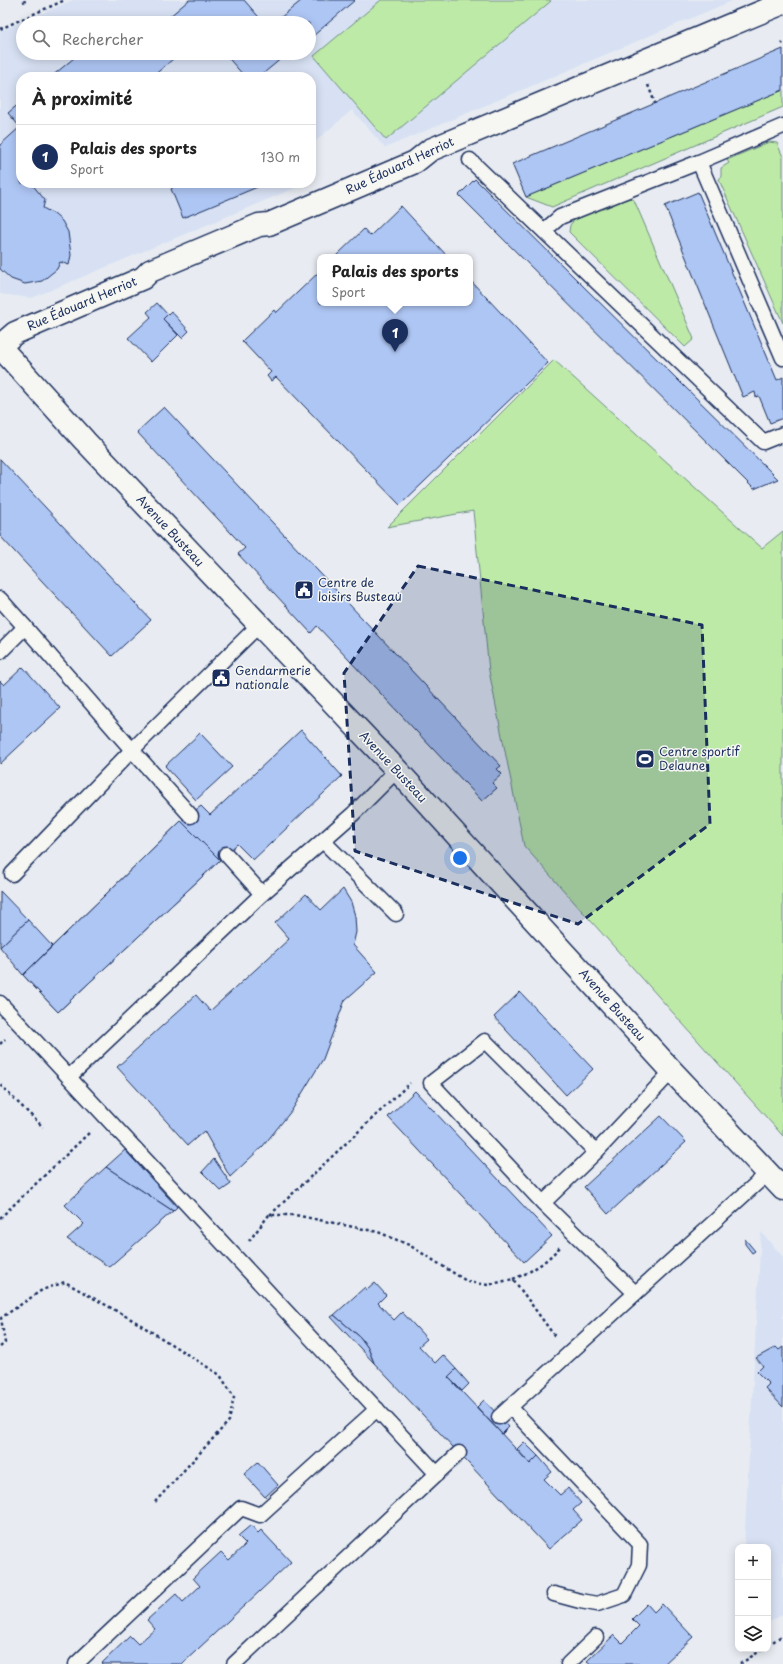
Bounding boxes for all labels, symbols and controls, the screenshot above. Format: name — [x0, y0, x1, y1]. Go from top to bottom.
search box — [16, 16, 316, 60]
icon: search — [30, 27, 52, 49]
text: Rechercher — [62, 27, 143, 50]
text: À proximité — [32, 85, 132, 111]
street label: Rue Édouard Herriot — [342, 132, 457, 198]
text: Palais des sports — [70, 136, 197, 159]
text: 1 — [42, 147, 48, 166]
text: 130 m — [261, 147, 300, 166]
text: Sport — [70, 159, 104, 178]
popup — [317, 254, 473, 306]
text: Palais des sports — [332, 259, 458, 282]
street label: Rue Édouard Herriot — [24, 272, 139, 334]
text: Sport — [332, 282, 365, 301]
pin: 1 — [382, 319, 408, 352]
street label: Avenue Busteau — [133, 491, 209, 570]
place label: Centre de loisirs Busteau — [318, 573, 402, 605]
public building icon: Centre de loisirs Busteau — [293, 579, 315, 601]
place label: Gendarmerie nationale — [235, 661, 311, 693]
public building icon: Gendarmerie nationale — [210, 667, 232, 689]
street label: Avenue Busteau — [356, 727, 432, 806]
place label: Centre sportif Delaune — [659, 742, 741, 774]
sports icon: Centre sportif Delaune — [634, 748, 656, 770]
your location — [450, 848, 470, 868]
street label: Avenue Busteau — [575, 964, 650, 1045]
map controls — [735, 1544, 771, 1652]
button: + — [735, 1544, 771, 1580]
button: − — [735, 1580, 771, 1616]
button: layers — [735, 1616, 771, 1652]

